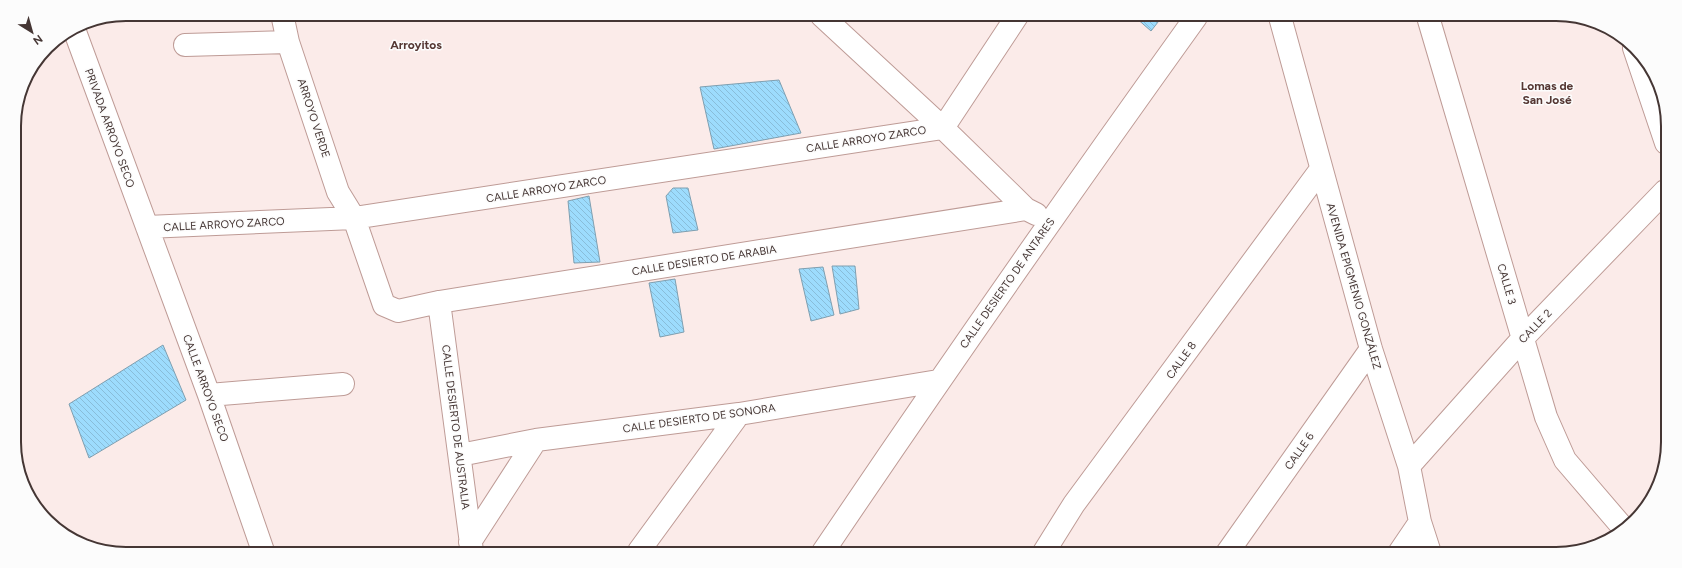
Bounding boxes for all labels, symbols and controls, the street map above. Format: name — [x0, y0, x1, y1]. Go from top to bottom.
north arrow — [12, 12, 52, 52]
text: N — [30, 32, 45, 47]
district label: Arroyitos — [390, 38, 442, 52]
street label: PRIVADA ARROYO SECO — [82, 67, 137, 190]
street label: ARROYO VERDE — [295, 77, 332, 159]
district label: Lomas de San José — [1521, 79, 1574, 107]
street label: CALLE ARROYO ZARCO — [805, 124, 928, 155]
street label: CALLE ARROYO ZARCO — [485, 174, 608, 205]
street label: AVENIDA EPIGMENIO GONZÁLEZ — [1324, 202, 1384, 371]
street label: CALLE ARROYO ZARCO — [163, 215, 285, 234]
street label: CALLE DESIERTO DE ANTARES — [957, 215, 1058, 351]
street label: CALLE DESIERTO DE ARABIA — [631, 243, 778, 278]
street label: CALLE 3 — [1494, 262, 1519, 306]
street label: CALLE 2 — [1516, 307, 1555, 346]
street label: CALLE ARROYO SECO — [180, 333, 231, 444]
street label: CALLE 8 — [1164, 339, 1199, 381]
street label: CALLE DESIERTO DE AUSTRALIA — [439, 344, 472, 511]
street label: CALLE DESIERTO DE SONORA — [622, 401, 777, 436]
street label: CALLE 6 — [1282, 430, 1317, 472]

